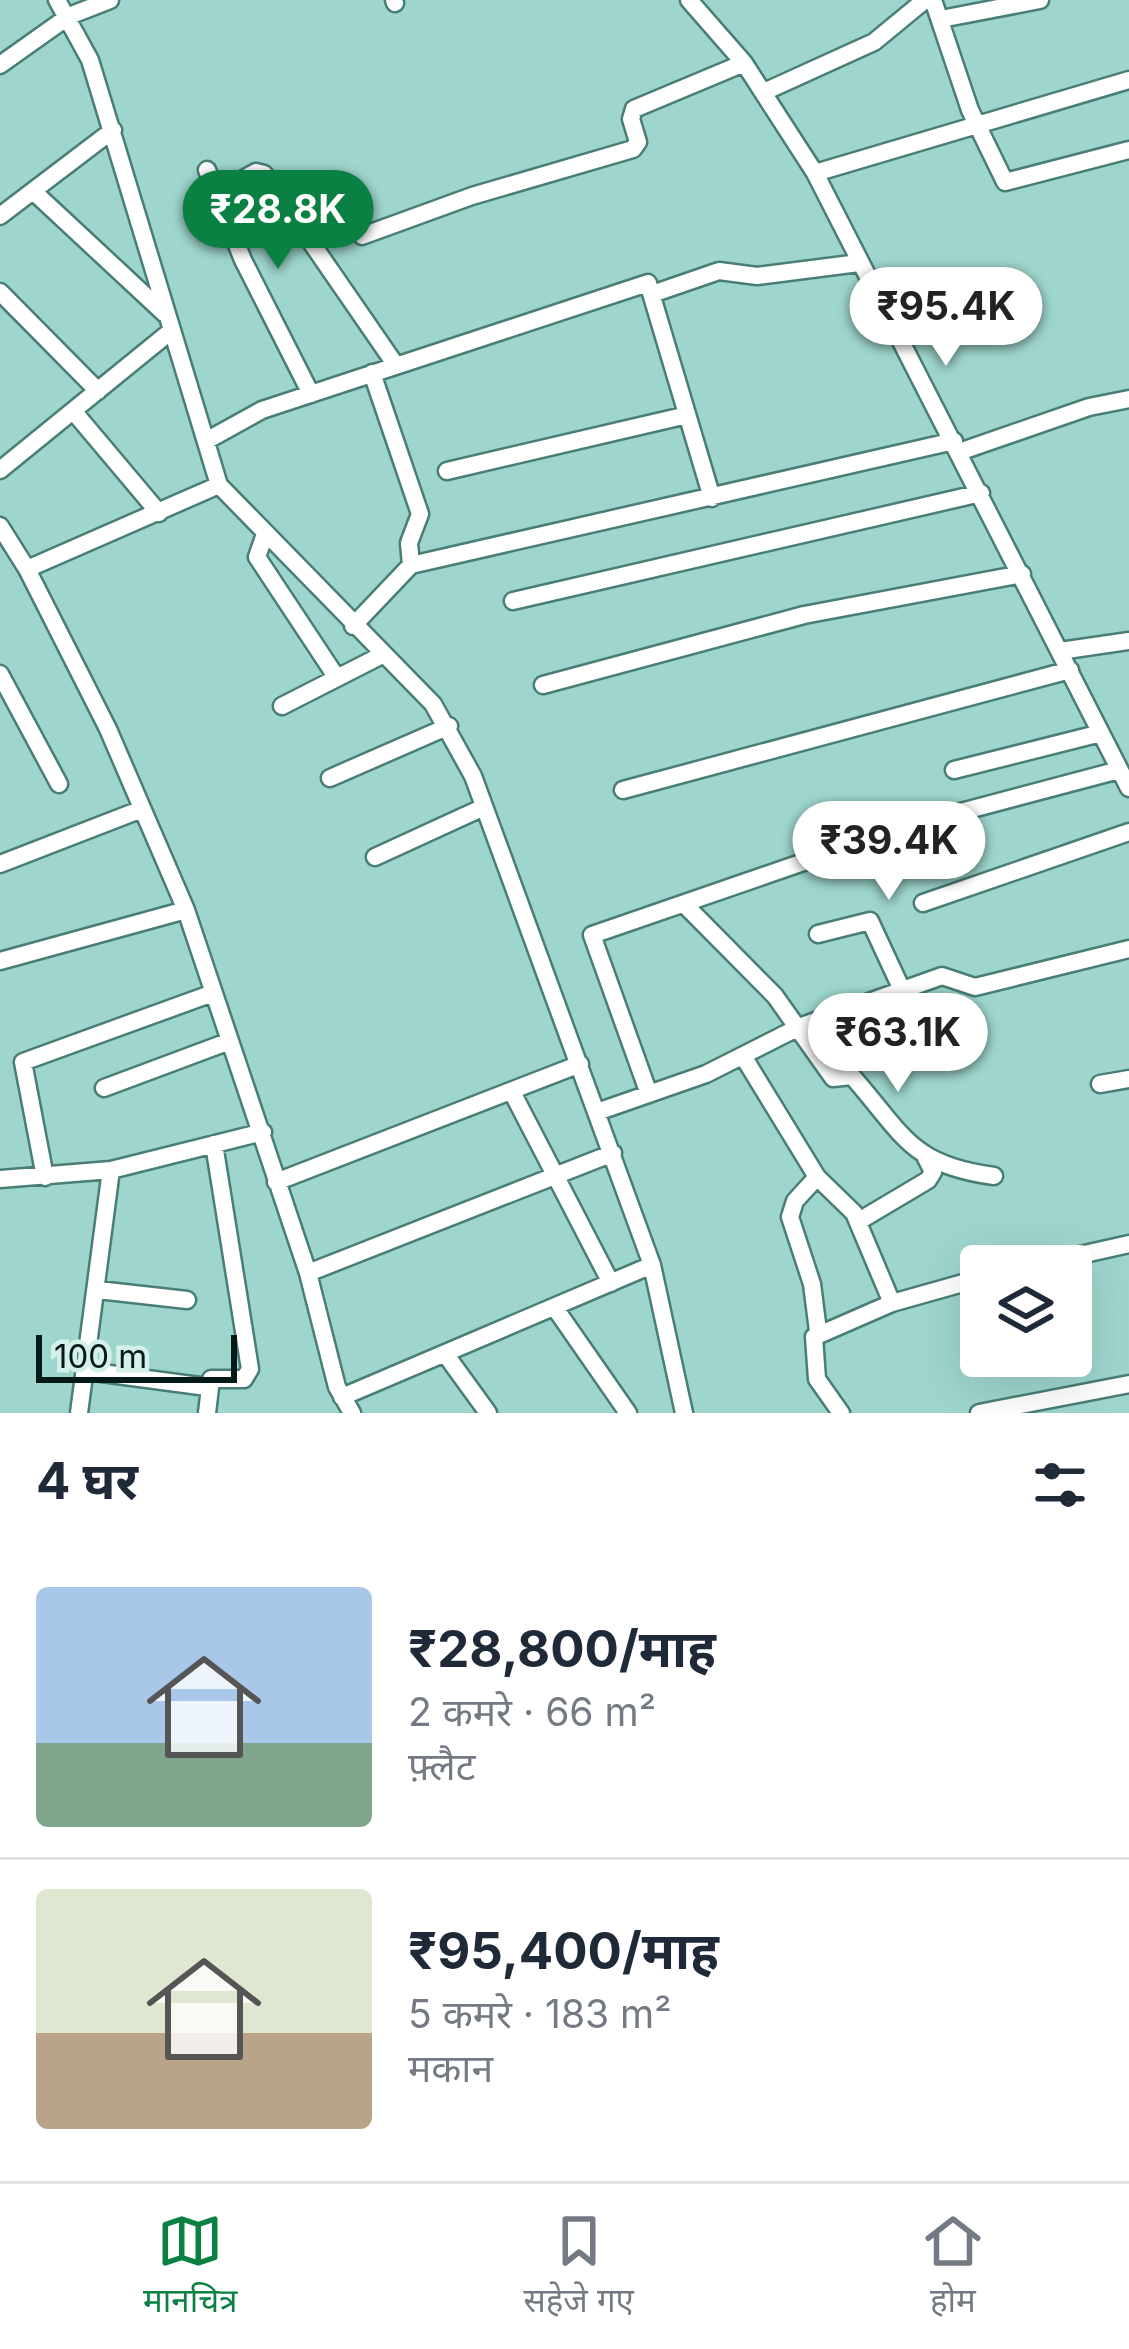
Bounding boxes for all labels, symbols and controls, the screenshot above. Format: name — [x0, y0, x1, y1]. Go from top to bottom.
pin: ₹28.8K — [180, 170, 376, 272]
text: ₹28.8K — [210, 185, 346, 232]
pin: ₹95.4K — [848, 267, 1044, 369]
text: ₹95.4K — [876, 282, 1016, 329]
pin: ₹39.4K — [791, 801, 987, 903]
text: ₹39.4K — [819, 816, 959, 863]
pin: ₹63.1K — [800, 993, 996, 1095]
text: ₹63.1K — [835, 1008, 961, 1055]
map controls — [960, 1245, 1092, 1377]
button: layers — [960, 1245, 1092, 1377]
scale bar — [36, 1329, 237, 1382]
text: 100 m — [54, 1336, 147, 1376]
text: 4 घर — [36, 1450, 138, 1511]
icon: filters — [1027, 1452, 1093, 1518]
text: ₹28,800/माह — [408, 1618, 716, 1679]
icon: home — [132, 1635, 276, 1779]
text: 2 कमरे · 66 m² — [408, 1688, 656, 1735]
text: फ़्लैट — [408, 1742, 475, 1789]
text: ₹95,400/माह — [408, 1920, 719, 1981]
icon: home — [132, 1937, 276, 2081]
text: 5 कमरे · 183 m² — [408, 1990, 672, 2037]
text: मकान — [408, 2044, 493, 2091]
tab: मानचित्र — [143, 2208, 237, 2325]
tab: सहेजे गए — [523, 2208, 634, 2325]
tab: होम — [920, 2208, 986, 2325]

